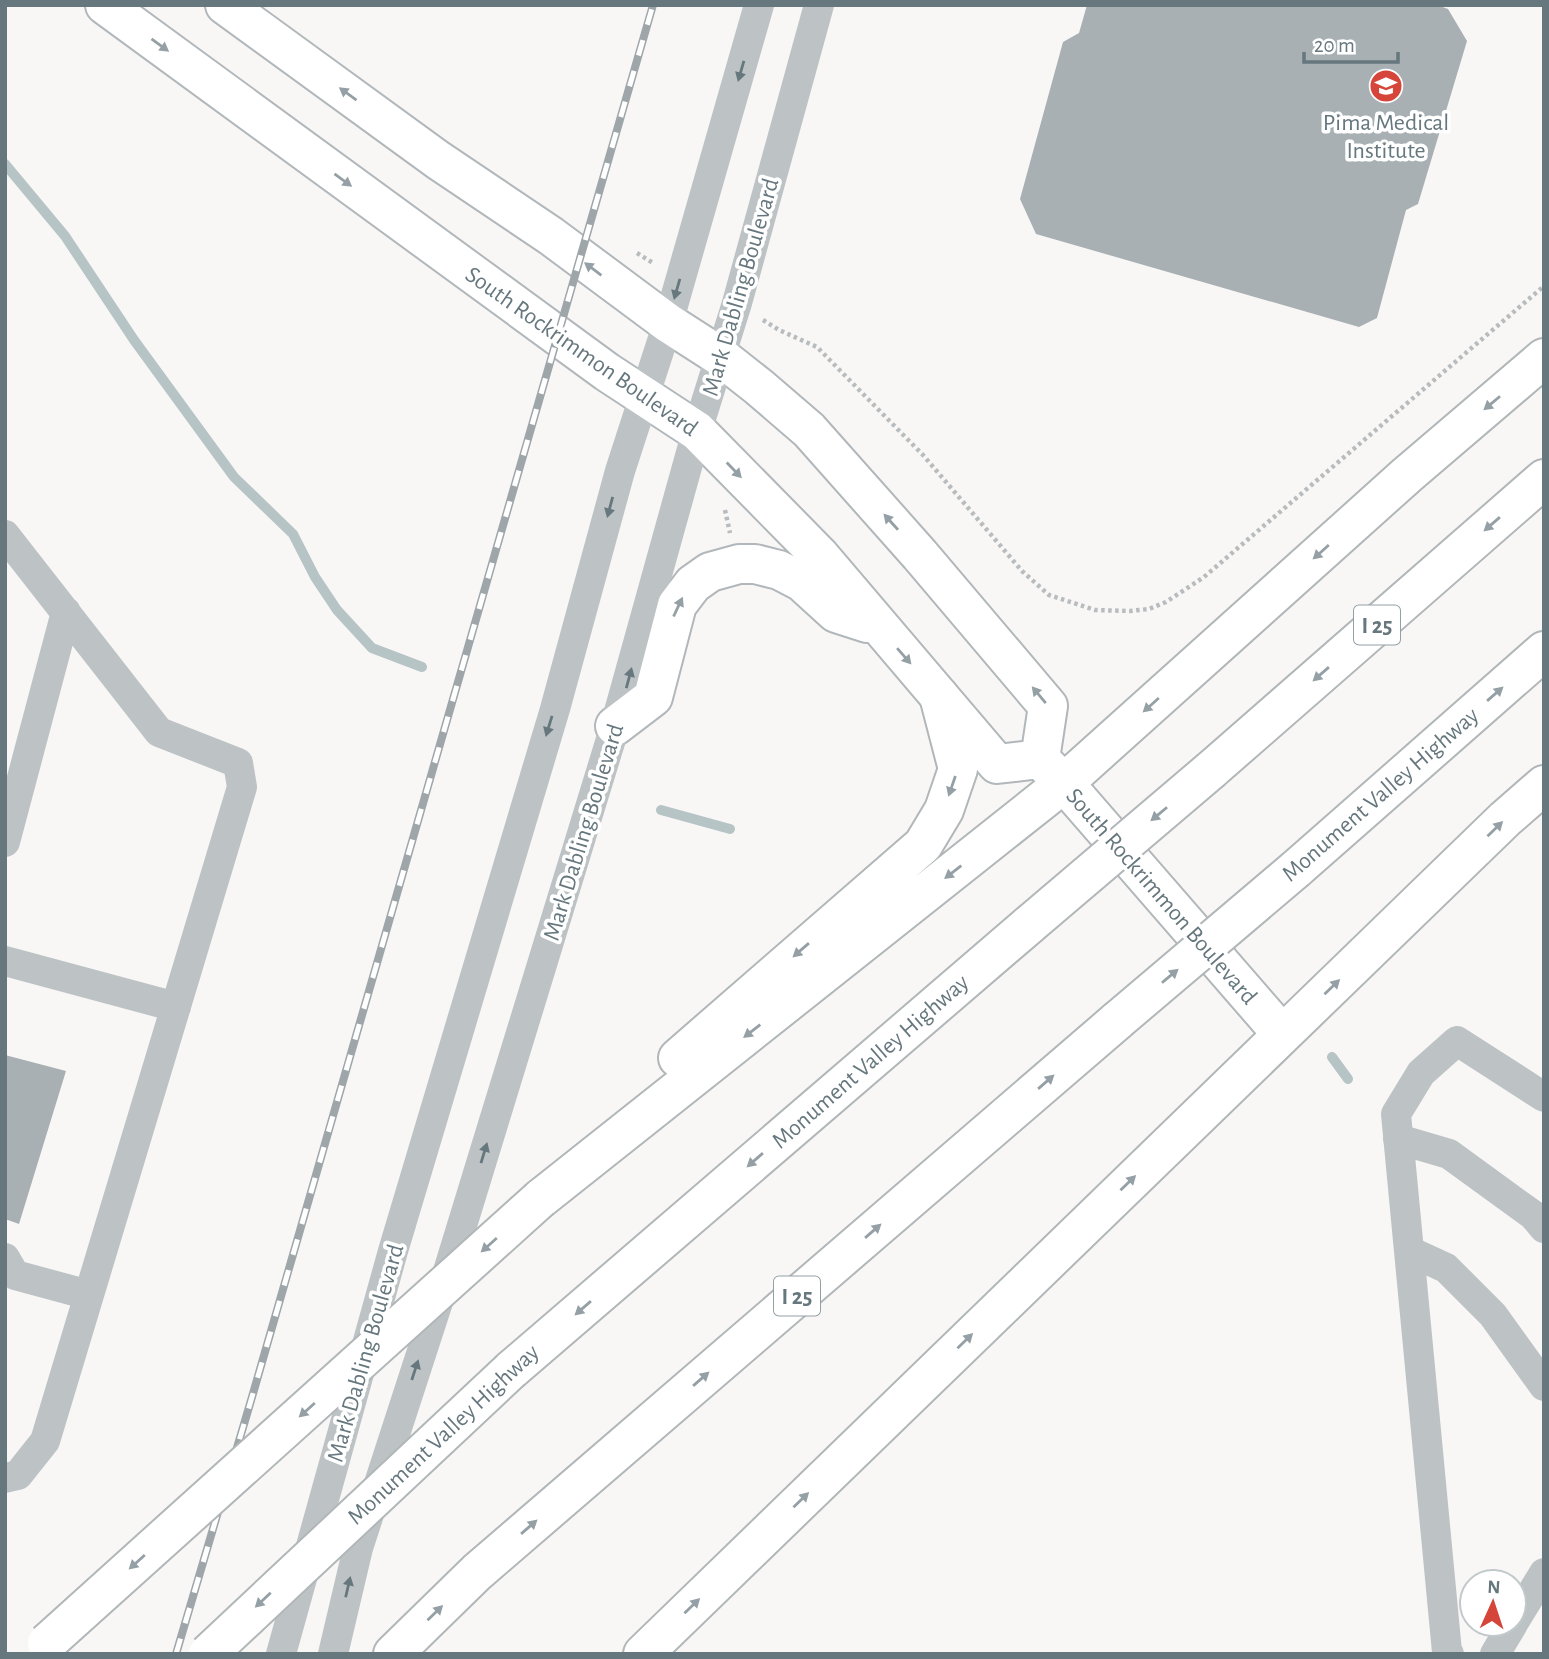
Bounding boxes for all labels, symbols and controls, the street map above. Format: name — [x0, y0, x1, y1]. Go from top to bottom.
scale bar — [1304, 21, 1398, 65]
text: 20 m — [1314, 35, 1355, 56]
one-way arrow — [151, 38, 169, 52]
one-way arrow — [735, 61, 745, 82]
school or university icon: Pima Medical Institute — [1367, 67, 1405, 105]
one-way arrow — [339, 87, 357, 101]
place label: Pima Medical Institute — [1323, 111, 1449, 163]
one-way arrow — [334, 172, 352, 187]
street label: Mark Dabling Boulevard — [698, 176, 784, 399]
street label: South Rockrimmon Boulevard — [461, 262, 702, 441]
one-way arrow — [584, 262, 602, 276]
one-way arrow — [672, 279, 682, 300]
one-way arrow — [1483, 395, 1500, 410]
one-way arrow — [726, 461, 742, 478]
one-way arrow — [604, 496, 615, 518]
one-way arrow — [883, 513, 899, 531]
one-way arrow — [1484, 516, 1501, 531]
one-way arrow — [1313, 544, 1330, 560]
one-way arrow — [672, 597, 684, 617]
road number: I 25 — [1354, 606, 1400, 645]
one-way arrow — [896, 647, 911, 664]
one-way arrow — [1312, 666, 1330, 682]
one-way arrow — [624, 667, 634, 688]
one-way arrow — [1032, 687, 1047, 704]
one-way arrow — [1486, 687, 1503, 702]
one-way arrow — [1143, 696, 1160, 712]
street label: Monument Valley Highway — [1278, 703, 1484, 886]
one-way arrow — [544, 716, 554, 737]
street label: Mark Dabling Boulevard — [540, 721, 628, 944]
one-way arrow — [946, 775, 957, 796]
street label: South Rockrimmon Boulevard — [1061, 784, 1261, 1009]
one-way arrow — [1150, 806, 1168, 822]
one-way arrow — [1486, 821, 1503, 837]
one-way arrow — [944, 864, 962, 879]
one-way arrow — [792, 942, 810, 958]
one-way arrow — [1161, 969, 1178, 984]
street label: Monument Valley Highway — [768, 970, 974, 1153]
one-way arrow — [1323, 978, 1340, 995]
one-way arrow — [743, 1023, 761, 1037]
one-way arrow — [1037, 1074, 1055, 1090]
one-way arrow — [480, 1143, 490, 1164]
one-way arrow — [746, 1152, 764, 1168]
one-way arrow — [1119, 1176, 1136, 1192]
one-way arrow — [865, 1224, 882, 1239]
one-way arrow — [481, 1236, 498, 1252]
street label: Mark Dabling Boulevard — [323, 1242, 409, 1465]
road number: I 25 — [774, 1276, 820, 1316]
one-way arrow — [574, 1300, 591, 1315]
one-way arrow — [956, 1333, 973, 1350]
street label: Monument Valley Highway — [343, 1340, 544, 1529]
one-way arrow — [411, 1359, 421, 1380]
one-way arrow — [692, 1371, 710, 1387]
one-way arrow — [299, 1402, 316, 1418]
one-way arrow — [792, 1492, 809, 1508]
one-way arrow — [520, 1520, 537, 1535]
one-way arrow — [128, 1554, 146, 1570]
north arrow — [1458, 1568, 1528, 1638]
one-way arrow — [343, 1576, 354, 1598]
text: N — [1487, 1578, 1501, 1597]
one-way arrow — [254, 1592, 272, 1608]
one-way arrow — [684, 1598, 700, 1614]
one-way arrow — [426, 1605, 443, 1621]

